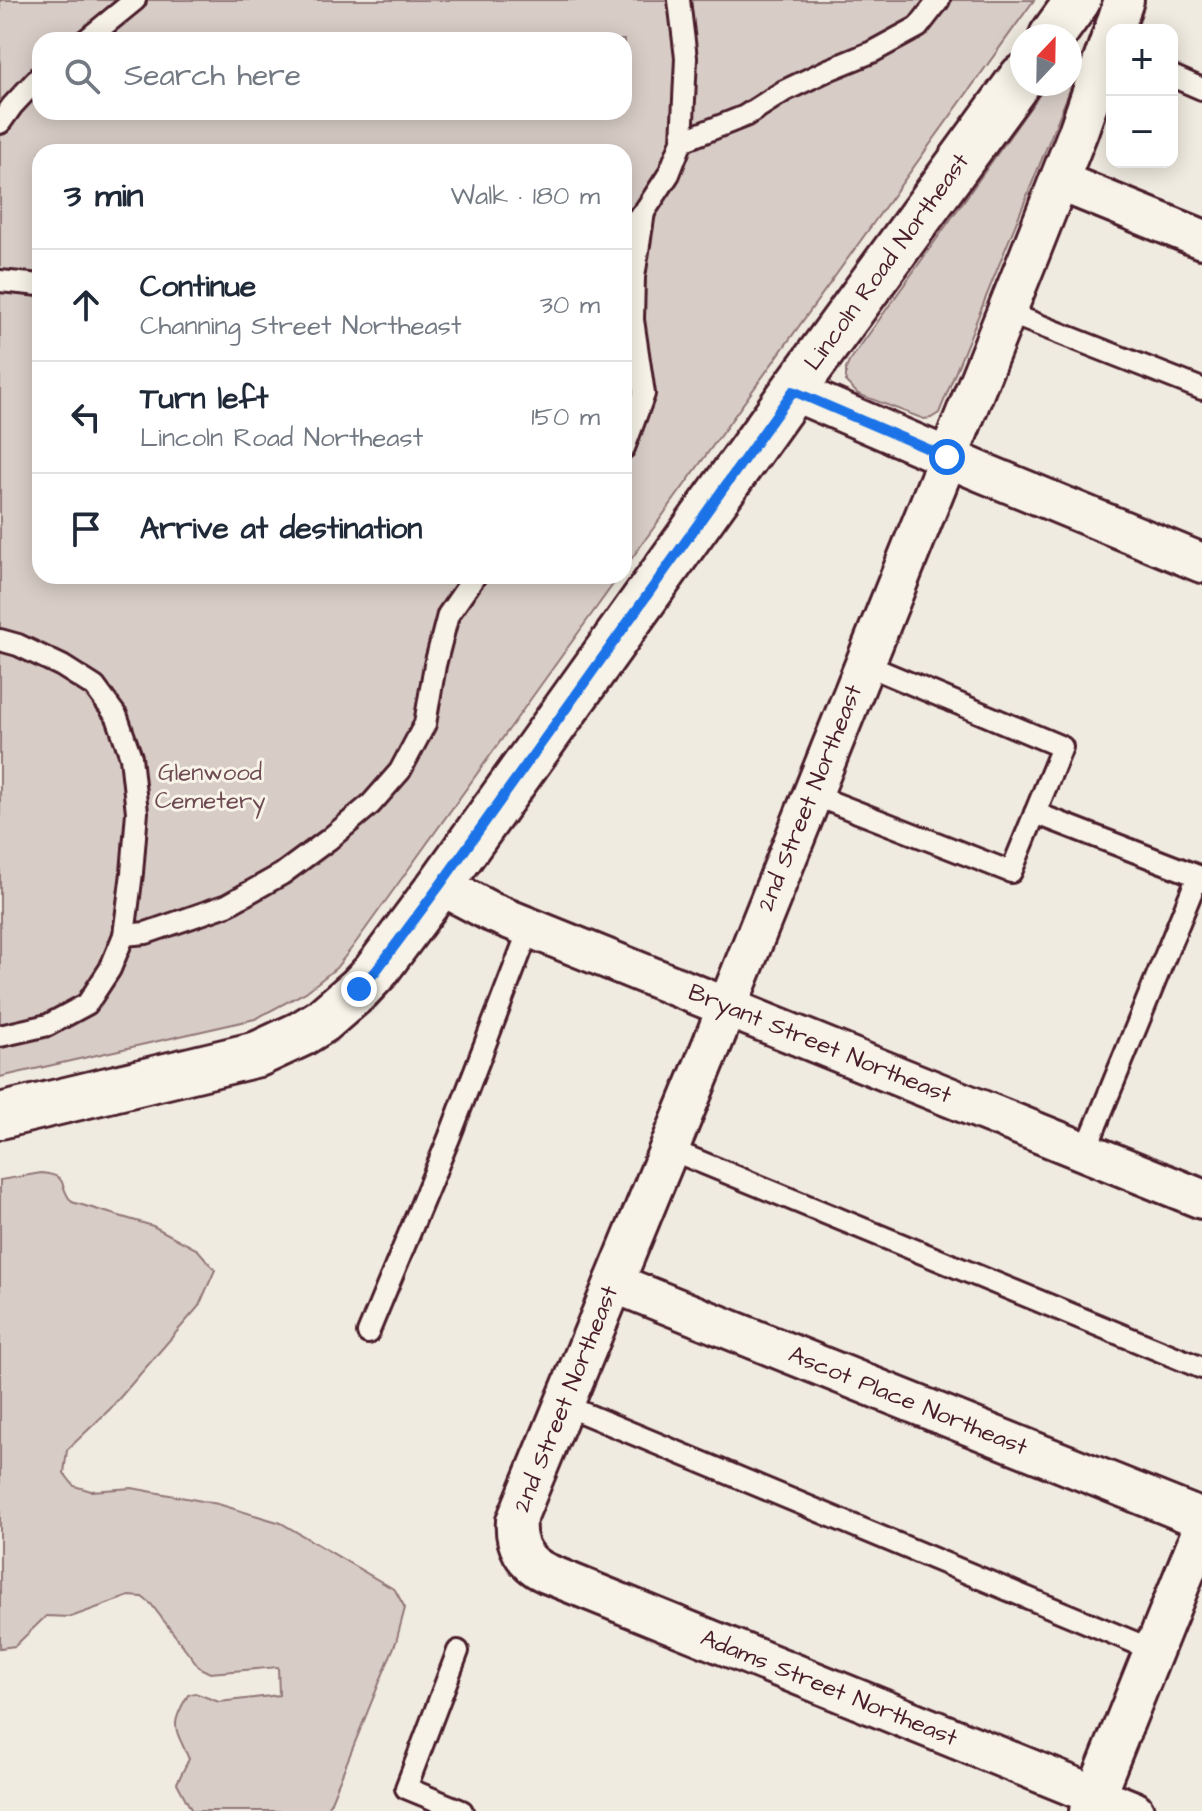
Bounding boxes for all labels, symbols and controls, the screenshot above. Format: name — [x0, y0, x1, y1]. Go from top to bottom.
north arrow — [1010, 24, 1082, 96]
map controls — [1106, 24, 1178, 168]
button: + — [1106, 24, 1178, 96]
search box — [32, 32, 632, 120]
icon: search — [60, 54, 104, 98]
text: Search here — [124, 55, 301, 97]
button: − — [1106, 96, 1178, 168]
street label: Lincoln Road Northeast — [796, 146, 978, 378]
text: 3 min — [64, 172, 144, 220]
text: Walk · 180 m — [451, 178, 600, 214]
text: Continue — [140, 266, 256, 308]
icon: ahead — [64, 283, 108, 327]
text: 30 m — [540, 287, 600, 323]
text: Channing Street Northeast — [140, 308, 461, 344]
text: Turn left — [140, 378, 268, 420]
icon: left — [64, 395, 108, 439]
text: 150 m — [531, 399, 600, 435]
text: Lincoln Road Northeast — [140, 420, 423, 456]
route start — [929, 439, 965, 475]
icon: arrive — [64, 507, 108, 551]
text: Arrive at destination — [140, 508, 422, 550]
street label: 2nd Street Northeast — [749, 679, 871, 916]
park label: Glenwood Cemetery — [155, 756, 265, 819]
route end — [341, 971, 377, 1007]
street label: Bryant Street Northeast — [683, 976, 957, 1113]
street label: 2nd Street Northeast — [505, 1280, 627, 1517]
street label: Ascot Place Northeast — [784, 1338, 1033, 1465]
street label: Adams Street Northeast — [696, 1621, 963, 1755]

